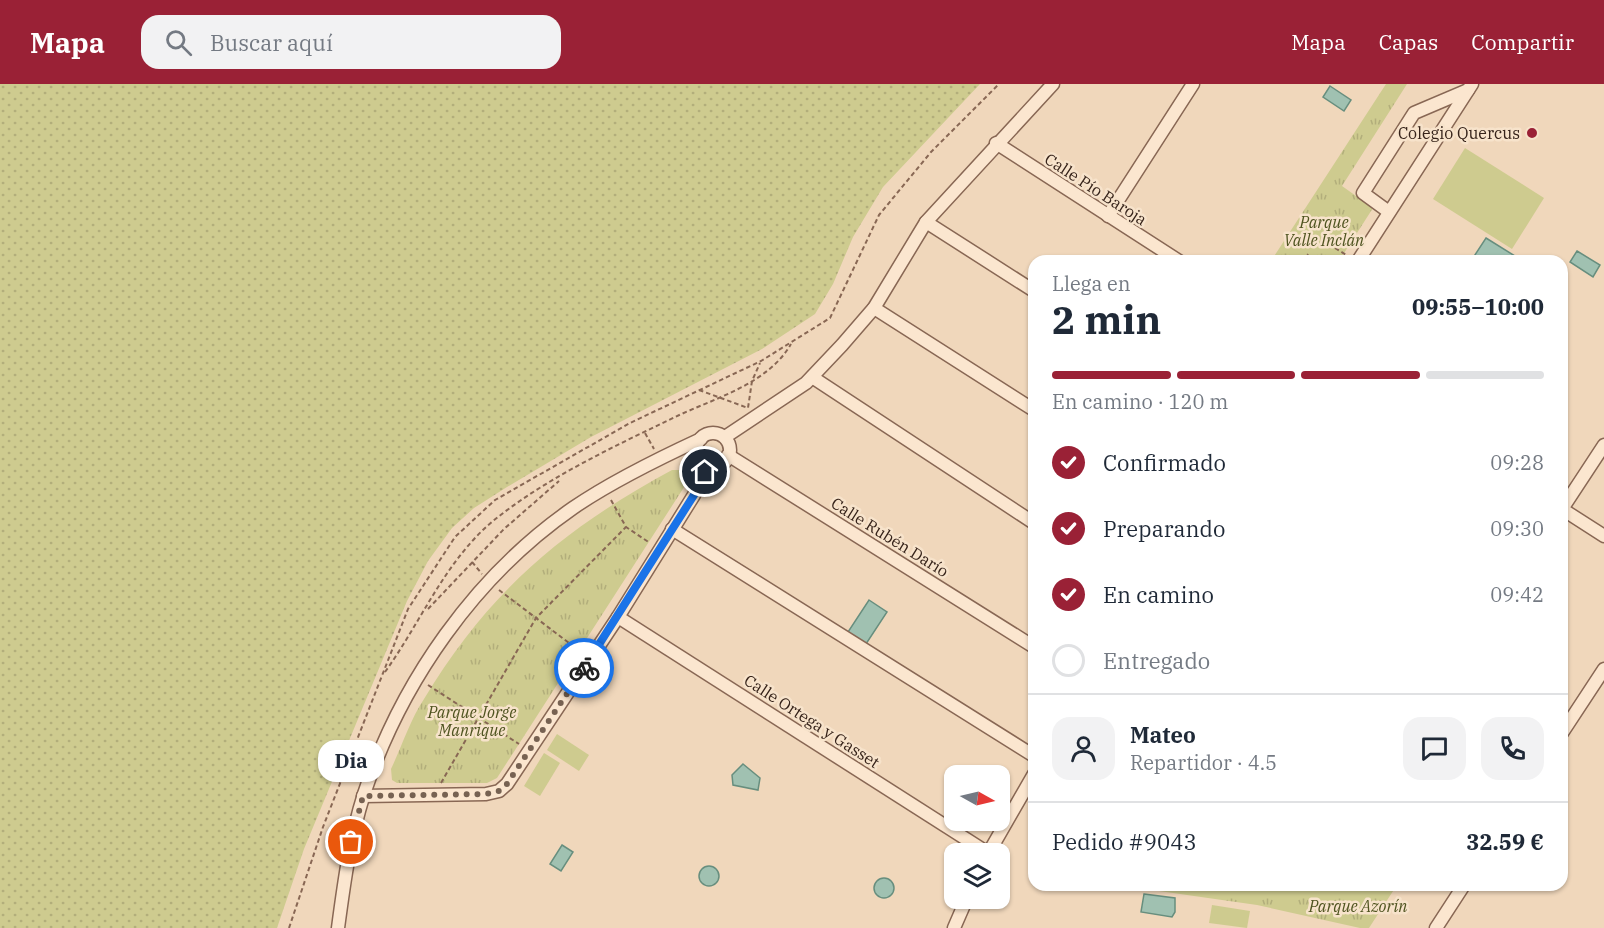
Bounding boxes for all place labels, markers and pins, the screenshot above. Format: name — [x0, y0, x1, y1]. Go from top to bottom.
place label: Colegio Quercus — [1398, 123, 1520, 143]
marker: Colegio Quercus — [1525, 126, 1539, 140]
pin — [679, 446, 730, 497]
callout: Dia — [318, 740, 384, 782]
pin — [325, 816, 376, 867]

